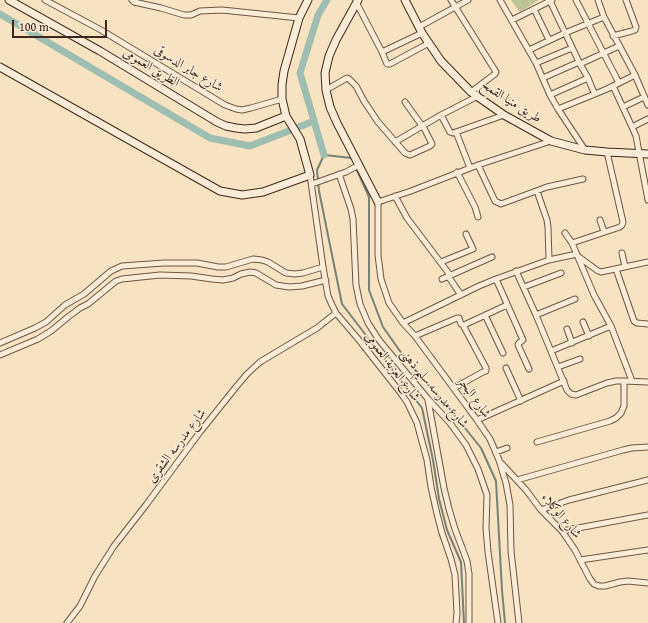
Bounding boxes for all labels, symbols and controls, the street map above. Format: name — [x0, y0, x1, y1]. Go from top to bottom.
scale bar — [14, 12, 109, 38]
text: 100 m — [19, 18, 49, 35]
street label: شارع جابر الدسوقى — [151, 42, 225, 96]
street label: الطريق العمومى — [120, 45, 182, 91]
street label: طريق منيا القمح — [478, 77, 544, 127]
street label: شارع العزبة العمومى — [361, 329, 423, 405]
street label: شارع مدرسه سليم ذهنى — [396, 346, 472, 432]
street label: شارع البحر — [454, 375, 494, 421]
street label: شارع مدرسه الشقرى — [144, 406, 210, 486]
street label: شارع الوكلاء — [538, 490, 584, 542]

